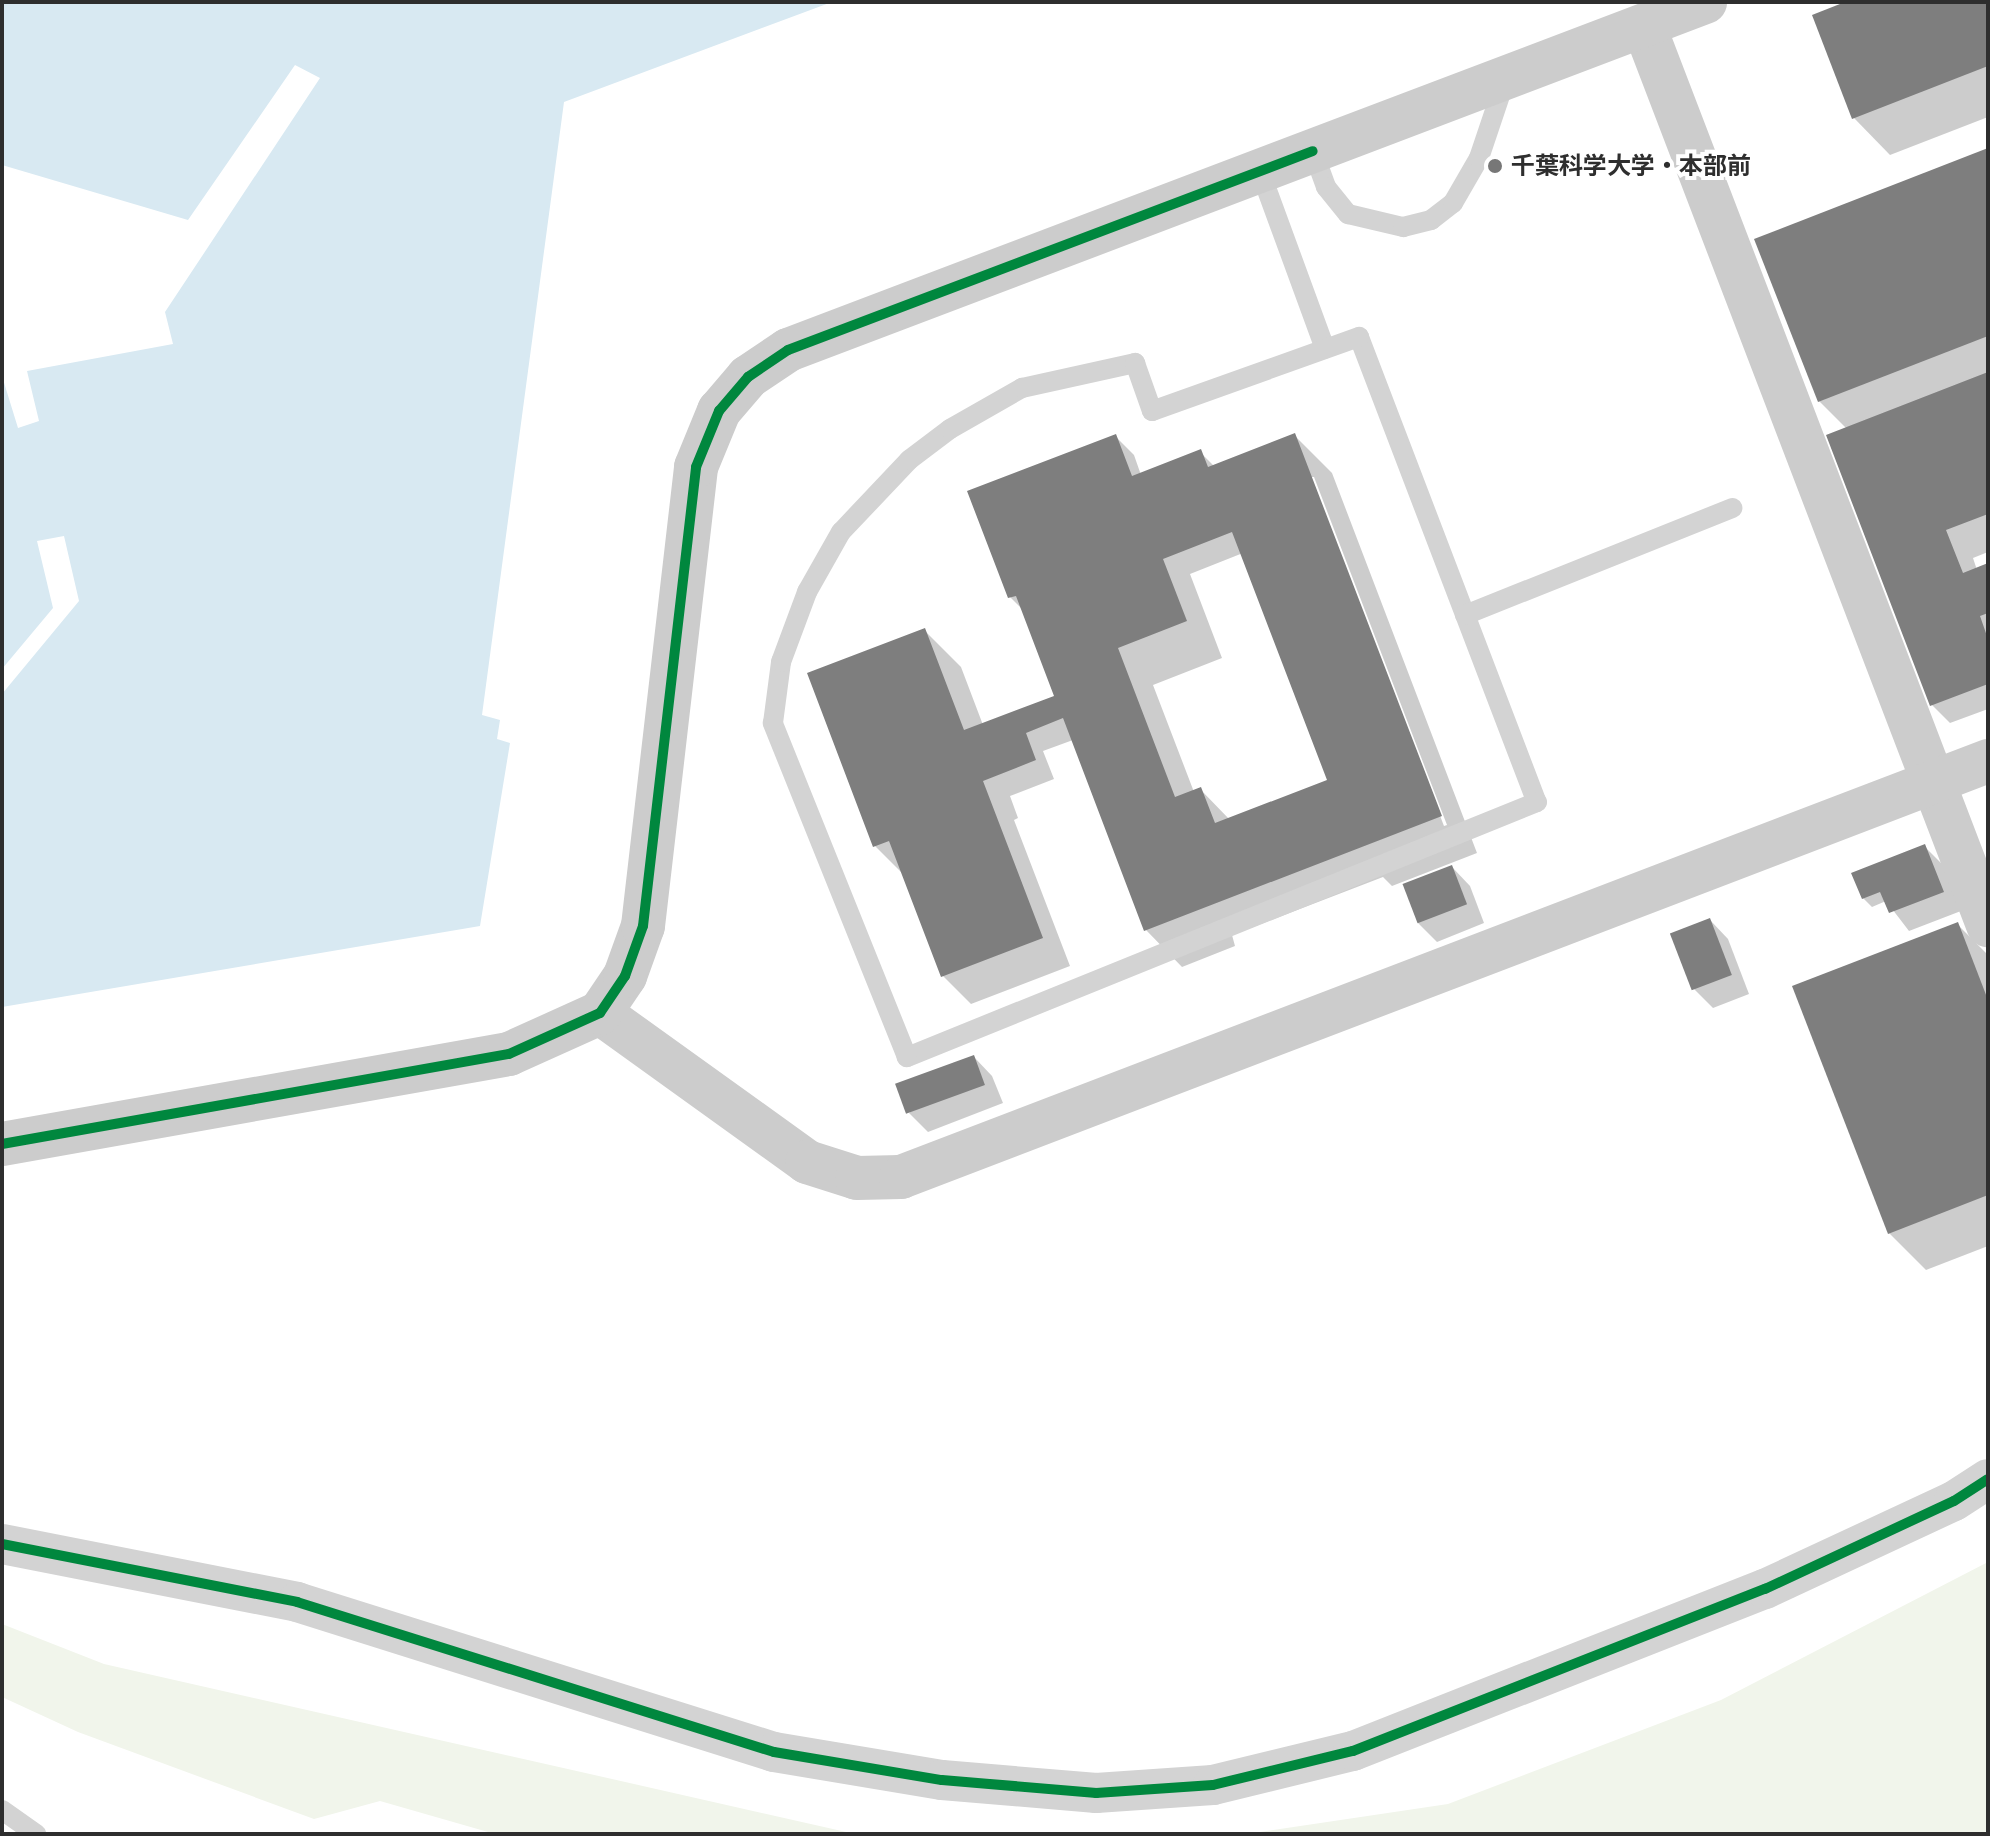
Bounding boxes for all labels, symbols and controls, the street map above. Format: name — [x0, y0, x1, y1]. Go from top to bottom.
place label: 千葉科学大学・本部前 — [1511, 152, 1751, 180]
marker: 千葉科学大学・本部前 — [1486, 157, 1504, 175]

